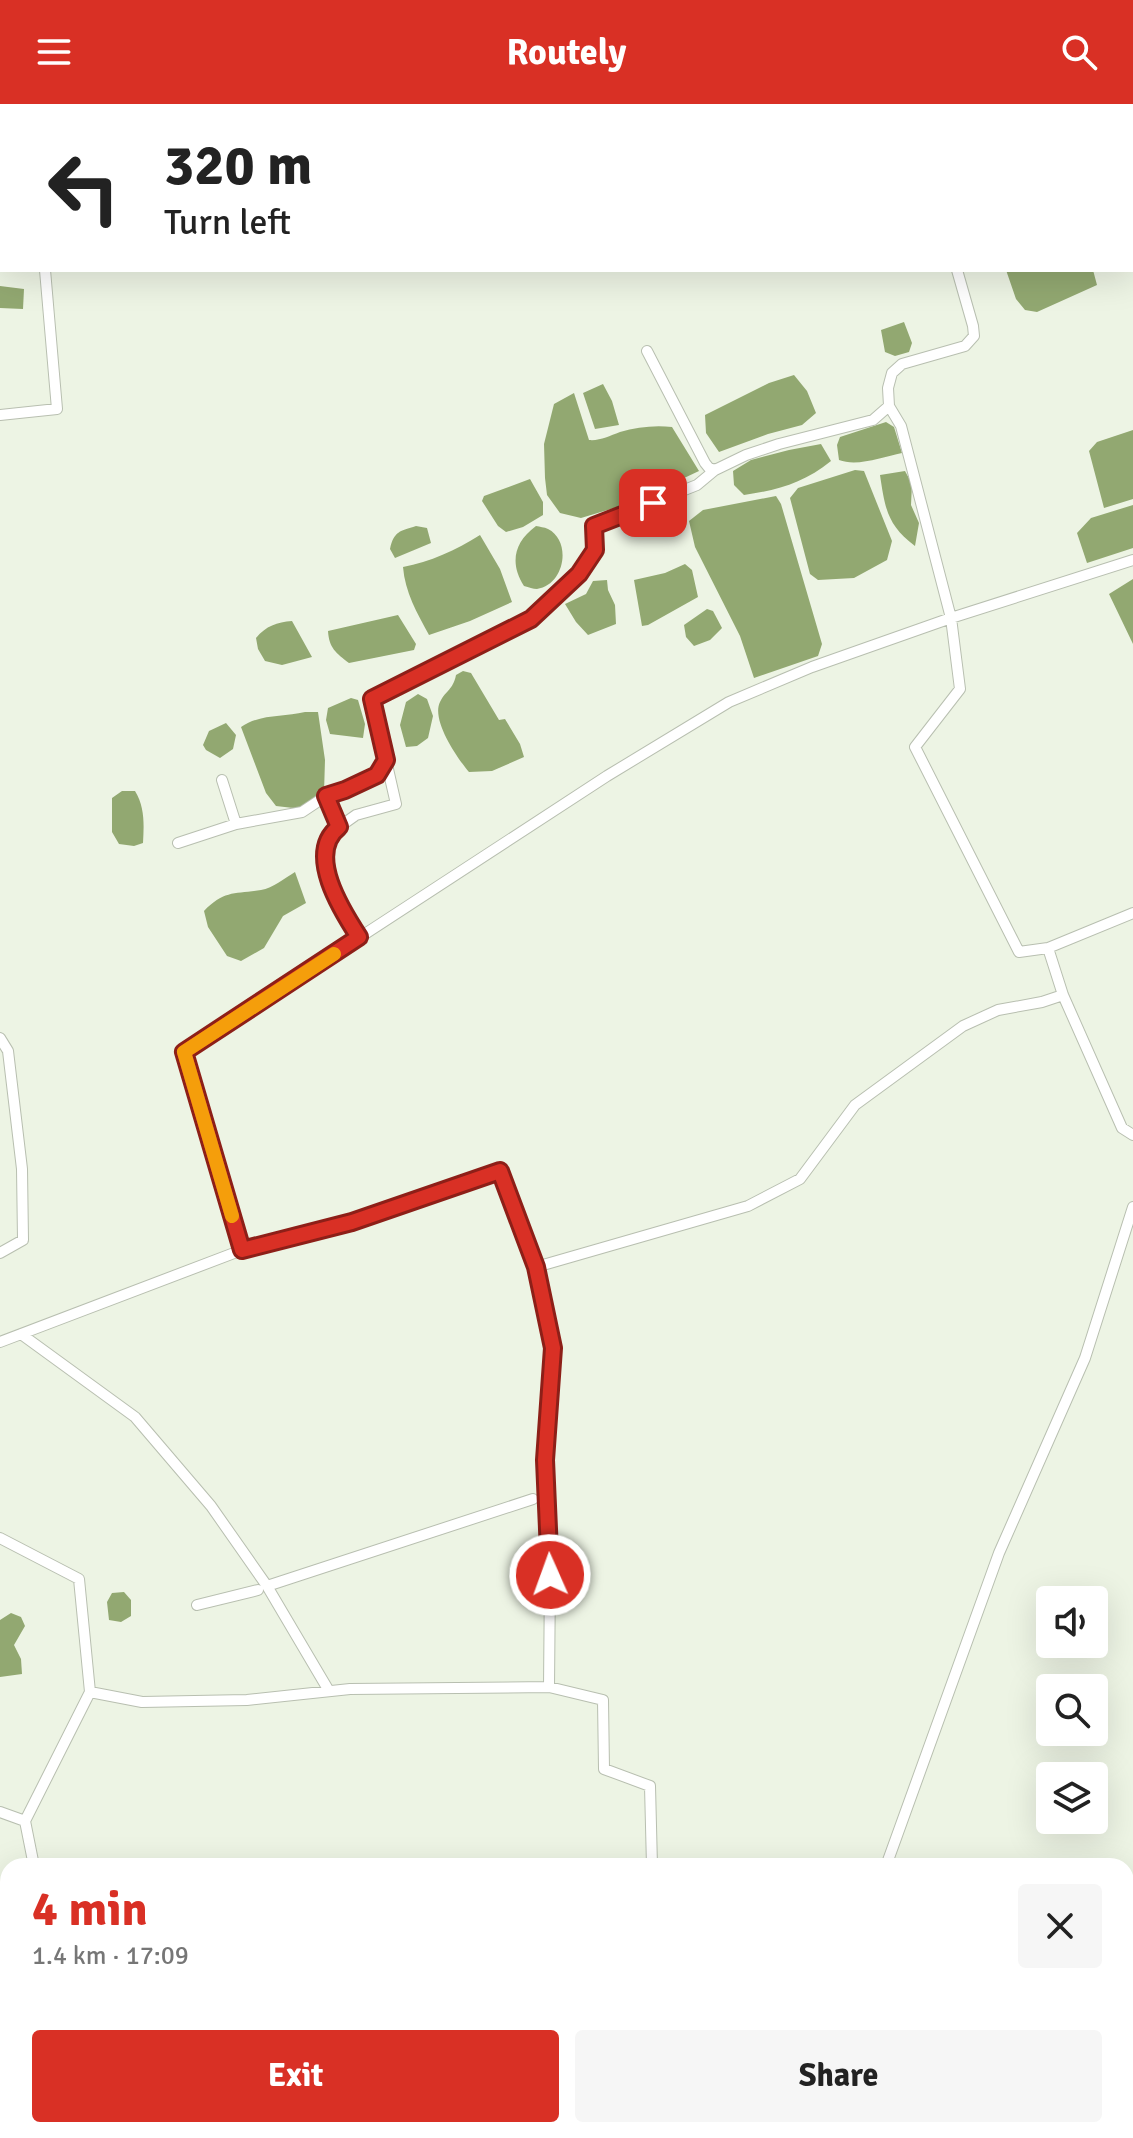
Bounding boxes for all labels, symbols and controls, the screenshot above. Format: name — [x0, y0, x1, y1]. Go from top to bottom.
icon: menu — [32, 30, 76, 74]
text: Routely — [507, 30, 626, 75]
icon: search — [1057, 30, 1101, 74]
text: 320 m — [164, 131, 312, 200]
icon: left — [32, 136, 136, 240]
text: Turn left — [164, 200, 291, 245]
pin — [619, 469, 687, 537]
icon: arrive — [631, 481, 675, 525]
position arrow — [508, 1533, 592, 1617]
map controls — [1036, 1586, 1108, 1834]
button: sound — [1036, 1586, 1108, 1658]
button: search — [1036, 1674, 1108, 1746]
button: layers — [1036, 1762, 1108, 1834]
text: 4 min — [32, 1880, 148, 1939]
button: close — [1018, 1884, 1102, 1968]
text: 1.4 km · 17:09 — [32, 1940, 189, 1972]
button: Exit — [32, 2030, 559, 2122]
button: Share — [575, 2030, 1102, 2122]

